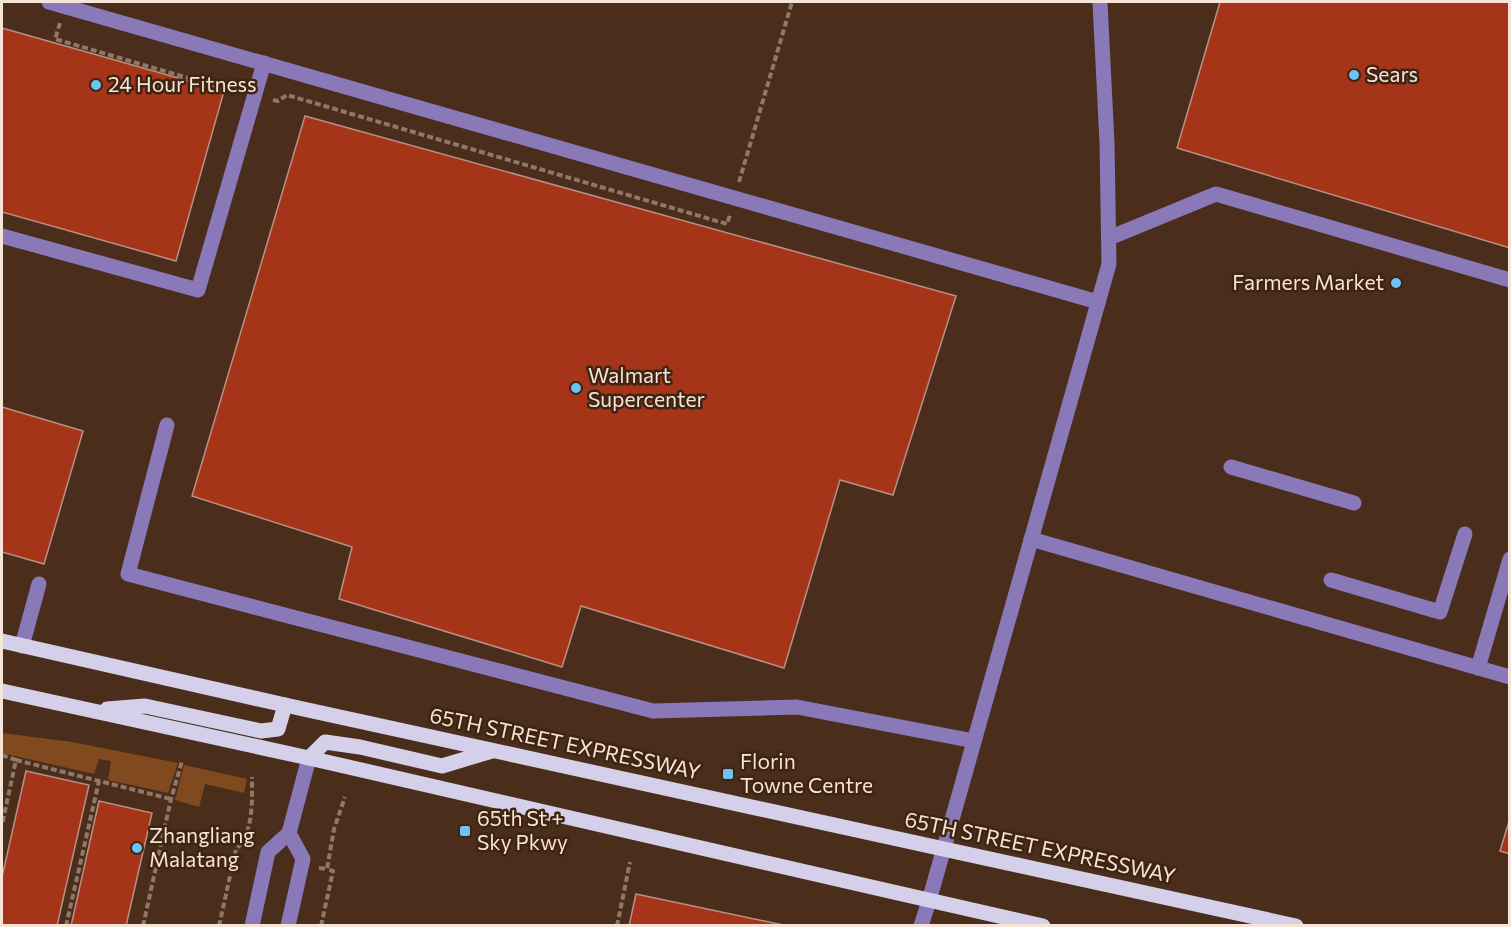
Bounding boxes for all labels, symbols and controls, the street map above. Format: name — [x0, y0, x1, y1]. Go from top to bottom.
place label: Sears — [1366, 61, 1418, 86]
marker: Sears — [1347, 68, 1361, 82]
place label: 24 Hour Fitness — [108, 71, 257, 96]
marker: 24 Hour Fitness — [89, 78, 103, 92]
place label: Farmers Market — [1232, 269, 1384, 294]
marker: Farmers Market — [1389, 276, 1403, 290]
place label: Walmart Supercenter — [588, 362, 705, 411]
marker: Walmart Supercenter — [569, 381, 583, 395]
street label: 65TH STREET EXPRESSWAY — [428, 702, 703, 784]
place label: Florin Towne Centre — [740, 748, 873, 797]
marker: Florin Towne Centre — [721, 767, 735, 781]
place label: 65th St + Sky Pkwy — [477, 805, 568, 854]
street label: 65TH STREET EXPRESSWAY — [903, 806, 1178, 888]
place label: Zhangliang Malatang — [149, 822, 255, 871]
marker: 65th St + Sky Pkwy — [458, 824, 472, 838]
marker: Zhangliang Malatang — [130, 841, 144, 855]

